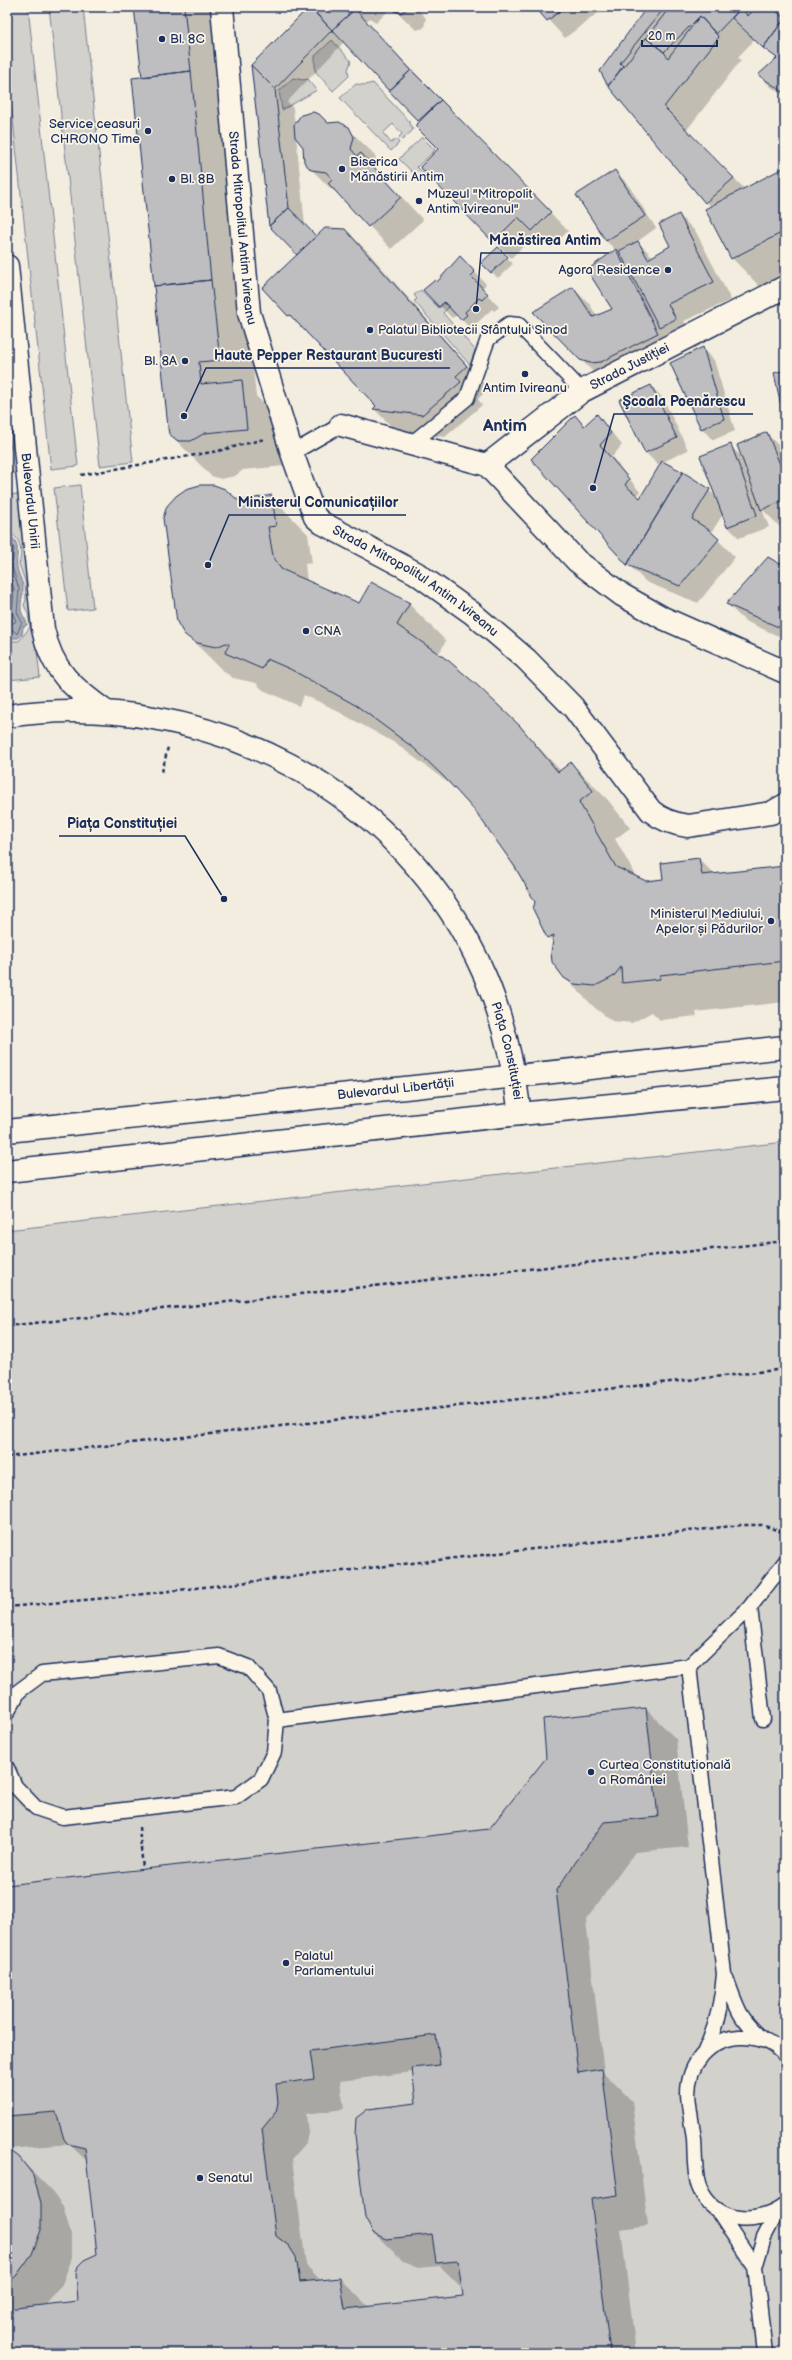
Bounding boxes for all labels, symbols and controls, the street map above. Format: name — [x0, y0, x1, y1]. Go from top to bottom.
scale bar — [642, 22, 717, 48]
text: 20 m — [648, 29, 675, 44]
place label: Bl. 8C — [170, 31, 205, 47]
marker: Bl. 8C — [157, 34, 167, 44]
place label: Service ceasuri CHRONO Time — [49, 116, 140, 147]
marker: Service ceasuri CHRONO Time — [143, 126, 153, 136]
street label: Strada Mitropolitul Antim Ivireanu — [225, 131, 260, 327]
place label: Biserica Mănăstirii Antim — [350, 154, 444, 185]
marker: Biserica Mănăstirii Antim — [337, 164, 347, 174]
place label: Bl. 8B — [180, 171, 214, 187]
marker: Bl. 8B — [167, 174, 177, 184]
place label: Muzeul "Mitropolit Antim Ivireanul" — [427, 186, 533, 217]
marker: Muzeul "Mitropolit Antim Ivireanul" — [414, 196, 424, 206]
callout: Mănăstirea Antim — [481, 227, 609, 253]
text: Mănăstirea Antim — [489, 232, 601, 249]
place label: Agora Residence — [559, 262, 660, 278]
marker: Agora Residence — [663, 265, 673, 275]
place label: Palatul Bibliotecii Sfântului Sinod — [378, 322, 568, 338]
marker: Palatul Bibliotecii Sfântului Sinod — [365, 325, 375, 335]
street label: Strada Justiției — [587, 340, 672, 394]
callout: Haute Pepper Restaurant Bucuresti — [206, 342, 450, 368]
text: Haute Pepper Restaurant Bucuresti — [214, 347, 442, 364]
place label: Bl. 8A — [144, 353, 177, 369]
marker: Bl. 8A — [180, 356, 190, 366]
marker: Antim Ivireanu — [520, 369, 530, 379]
place label: Antim Ivireanu — [483, 380, 567, 396]
callout: Şcoala Poenărescu — [614, 388, 753, 414]
text: Şcoala Poenărescu — [622, 393, 746, 410]
district label: Antim — [482, 416, 527, 436]
street label: Bulevardul Unirii — [18, 452, 43, 550]
callout: Ministerul Comunicațiilor — [229, 489, 406, 515]
text: Ministerul Comunicațiilor — [238, 494, 399, 511]
street label: Strada Mitropolitul Antim Ivireanu — [330, 522, 502, 640]
place label: CNA — [314, 623, 341, 639]
marker: CNA — [301, 626, 311, 636]
callout: Piața Constituției — [59, 810, 185, 836]
text: Piața Constituției — [67, 815, 177, 832]
place label: Ministerul Mediului, Apelor și Pădurilor — [650, 906, 763, 937]
marker: Ministerul Mediului, Apelor și Pădurilor — [766, 916, 776, 926]
street label: Piața Constituției — [487, 1000, 526, 1101]
street label: Bulevardul Libertății — [336, 1075, 455, 1103]
place label: Curtea Constituțională a României — [599, 1757, 731, 1788]
marker: Curtea Constituțională a României — [586, 1767, 596, 1777]
place label: Palatul Parlamentului — [294, 1948, 374, 1979]
marker: Palatul Parlamentului — [281, 1958, 291, 1968]
place label: Senatul — [208, 2170, 252, 2186]
marker: Senatul — [195, 2173, 205, 2183]

